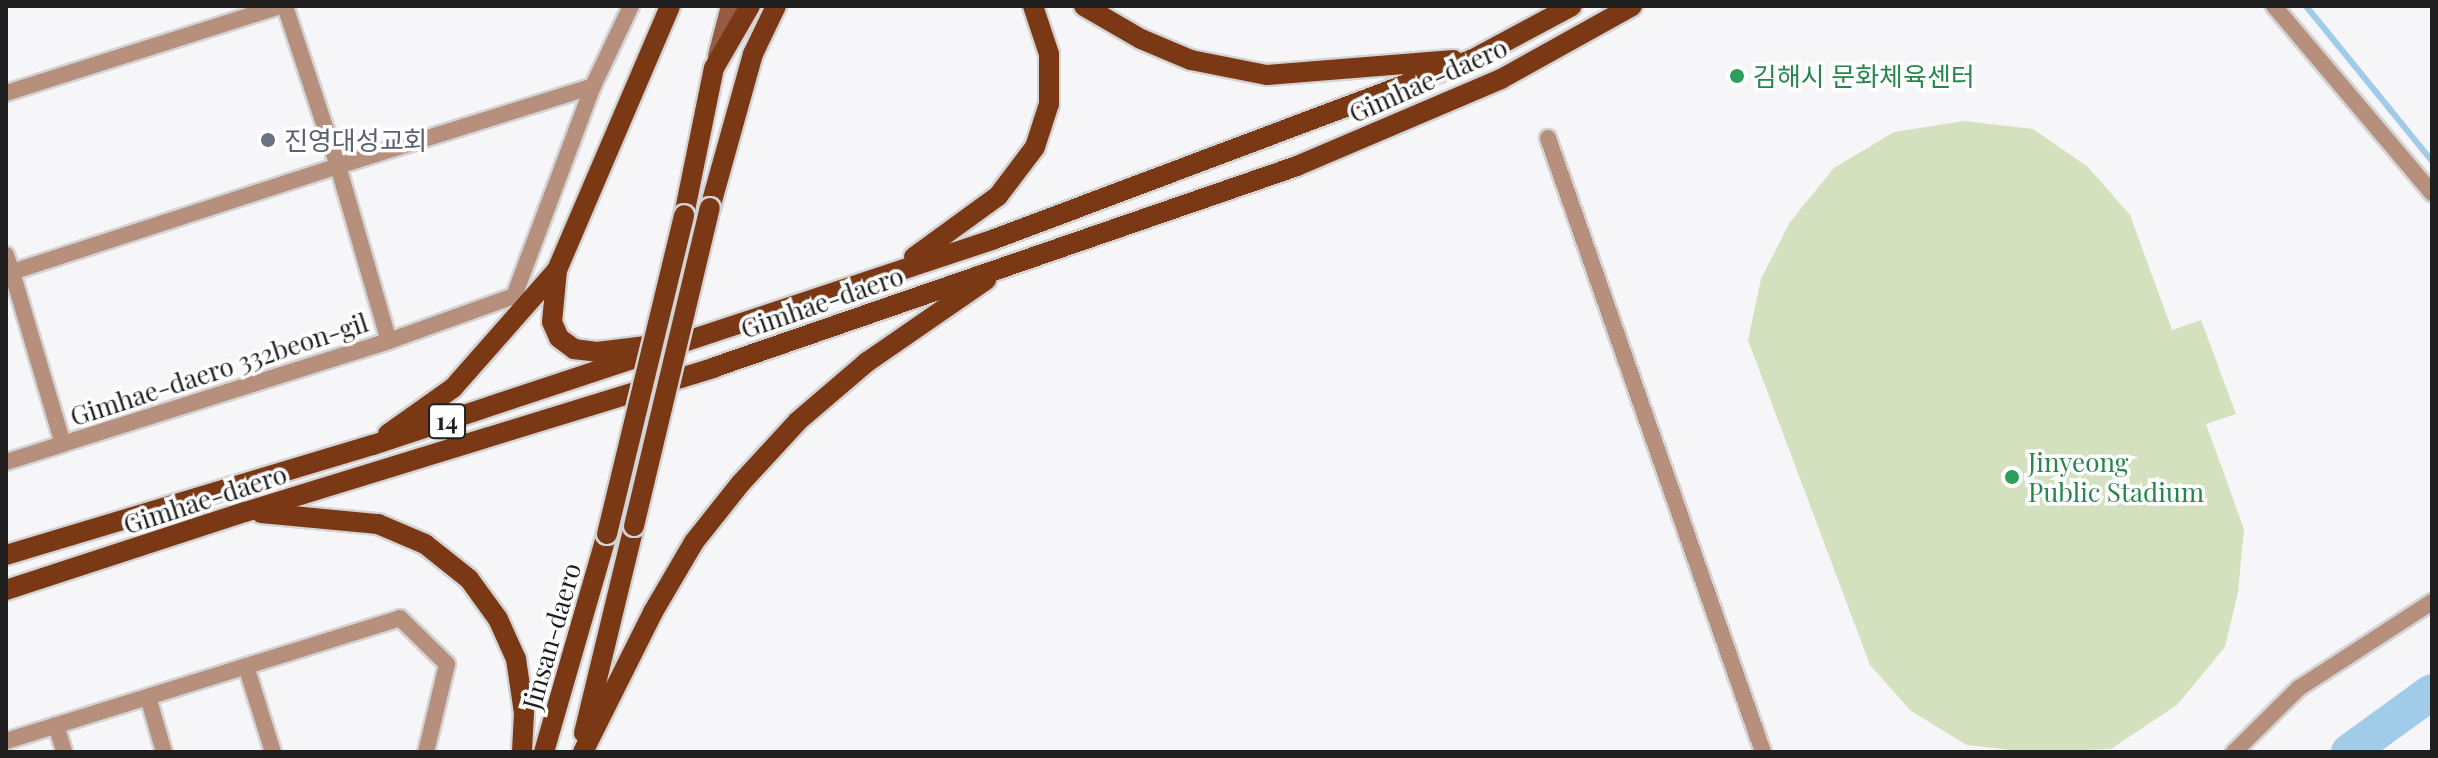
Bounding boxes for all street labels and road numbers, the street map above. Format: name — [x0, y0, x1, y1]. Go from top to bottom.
street label: Gimhae-daero — [1344, 31, 1512, 129]
street label: Gimhae-daero — [737, 260, 907, 344]
street label: Gimhae-daero 332beon-gil — [66, 306, 372, 432]
road number: 14 — [427, 401, 467, 441]
street label: Gimhae-daero — [119, 458, 291, 540]
street label: Jinsan-daero — [515, 559, 587, 713]

